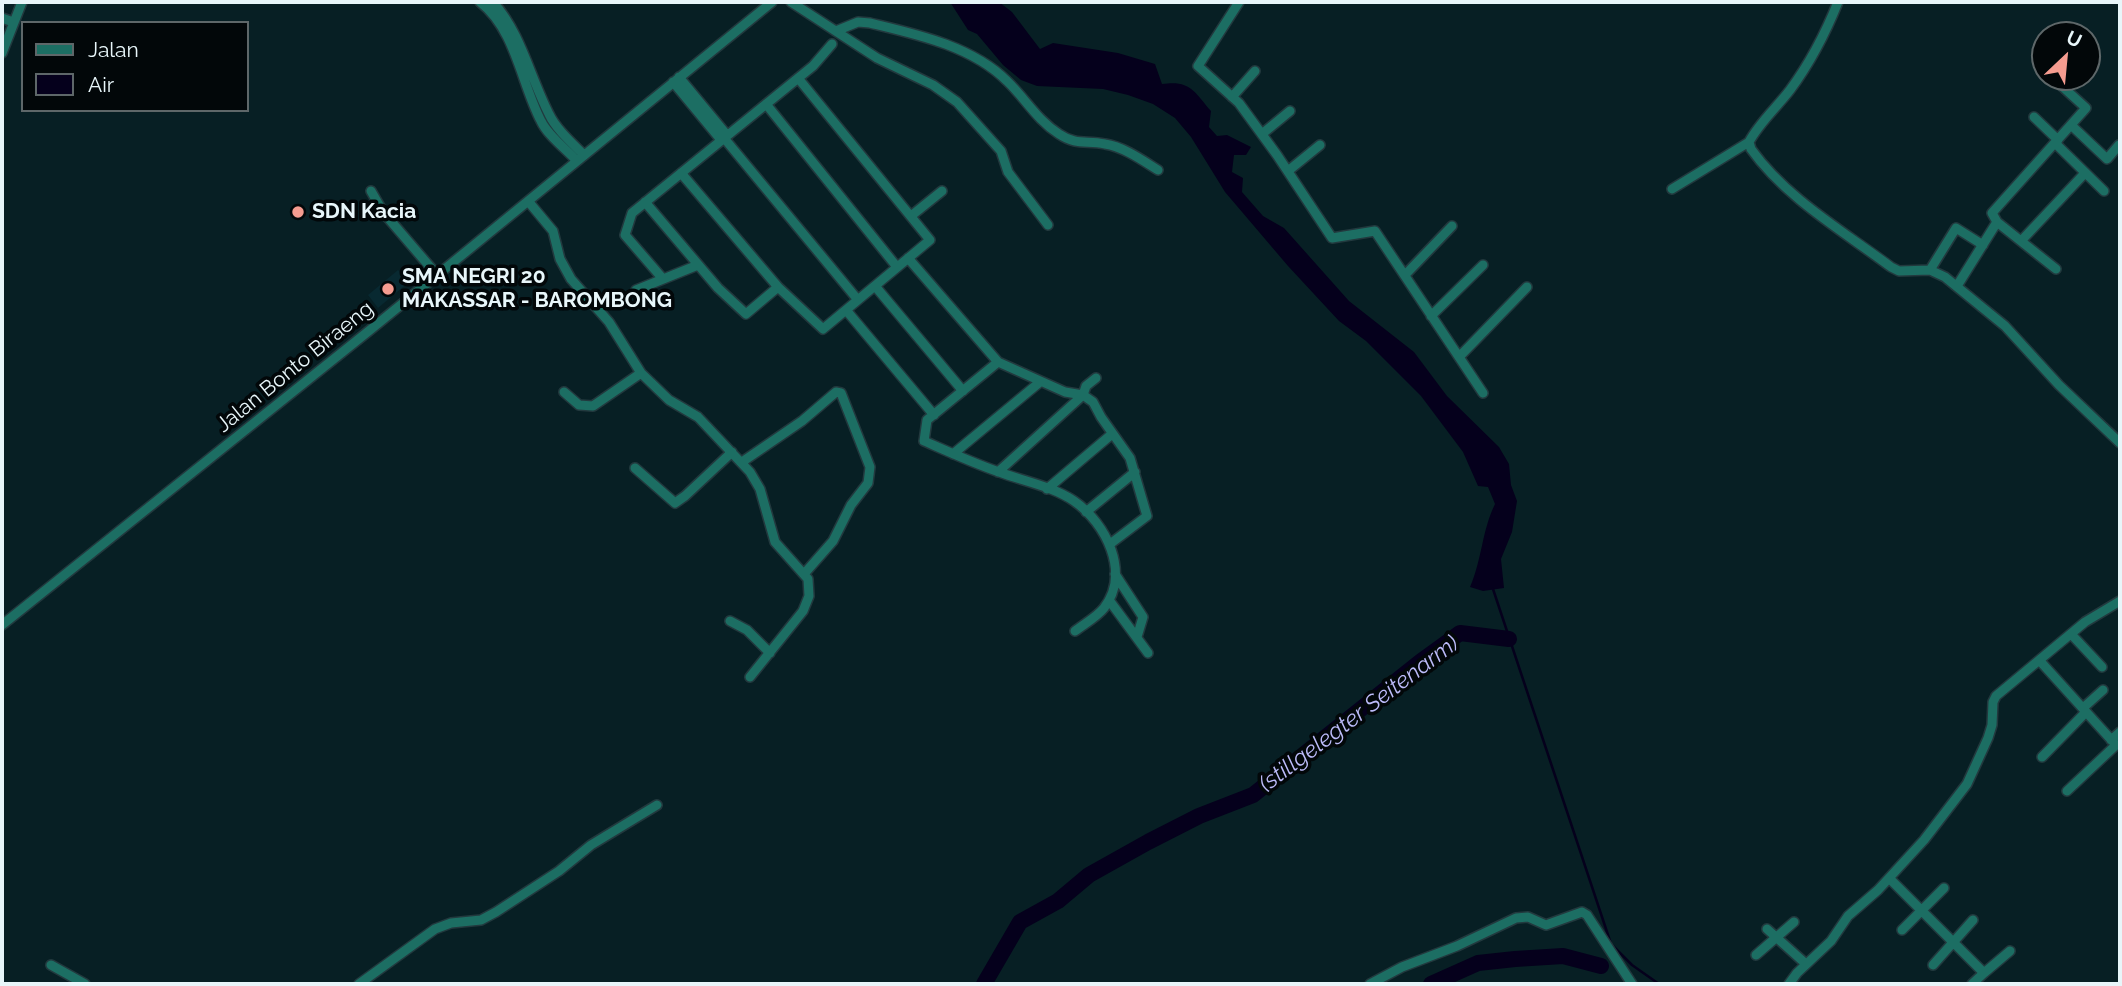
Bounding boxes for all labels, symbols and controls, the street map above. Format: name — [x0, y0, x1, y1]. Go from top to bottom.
legend — [21, 21, 248, 112]
north arrow — [2031, 21, 2101, 91]
text: U — [2063, 26, 2086, 52]
text: Jalan — [88, 37, 139, 62]
text: Air — [88, 72, 114, 97]
place label: SDN Kacia — [312, 199, 416, 225]
marker: SDN Kacia — [290, 204, 306, 220]
place label: SMA NEGRI 20 MAKASSAR - BAROMBONG — [402, 264, 672, 314]
marker: SMA NEGRI 20 MAKASSAR - BAROMBONG — [380, 281, 396, 297]
street label: Jalan Bonto Biraeng — [212, 296, 378, 438]
water label: (stillgelegter Seitenarm) — [1254, 630, 1464, 798]

